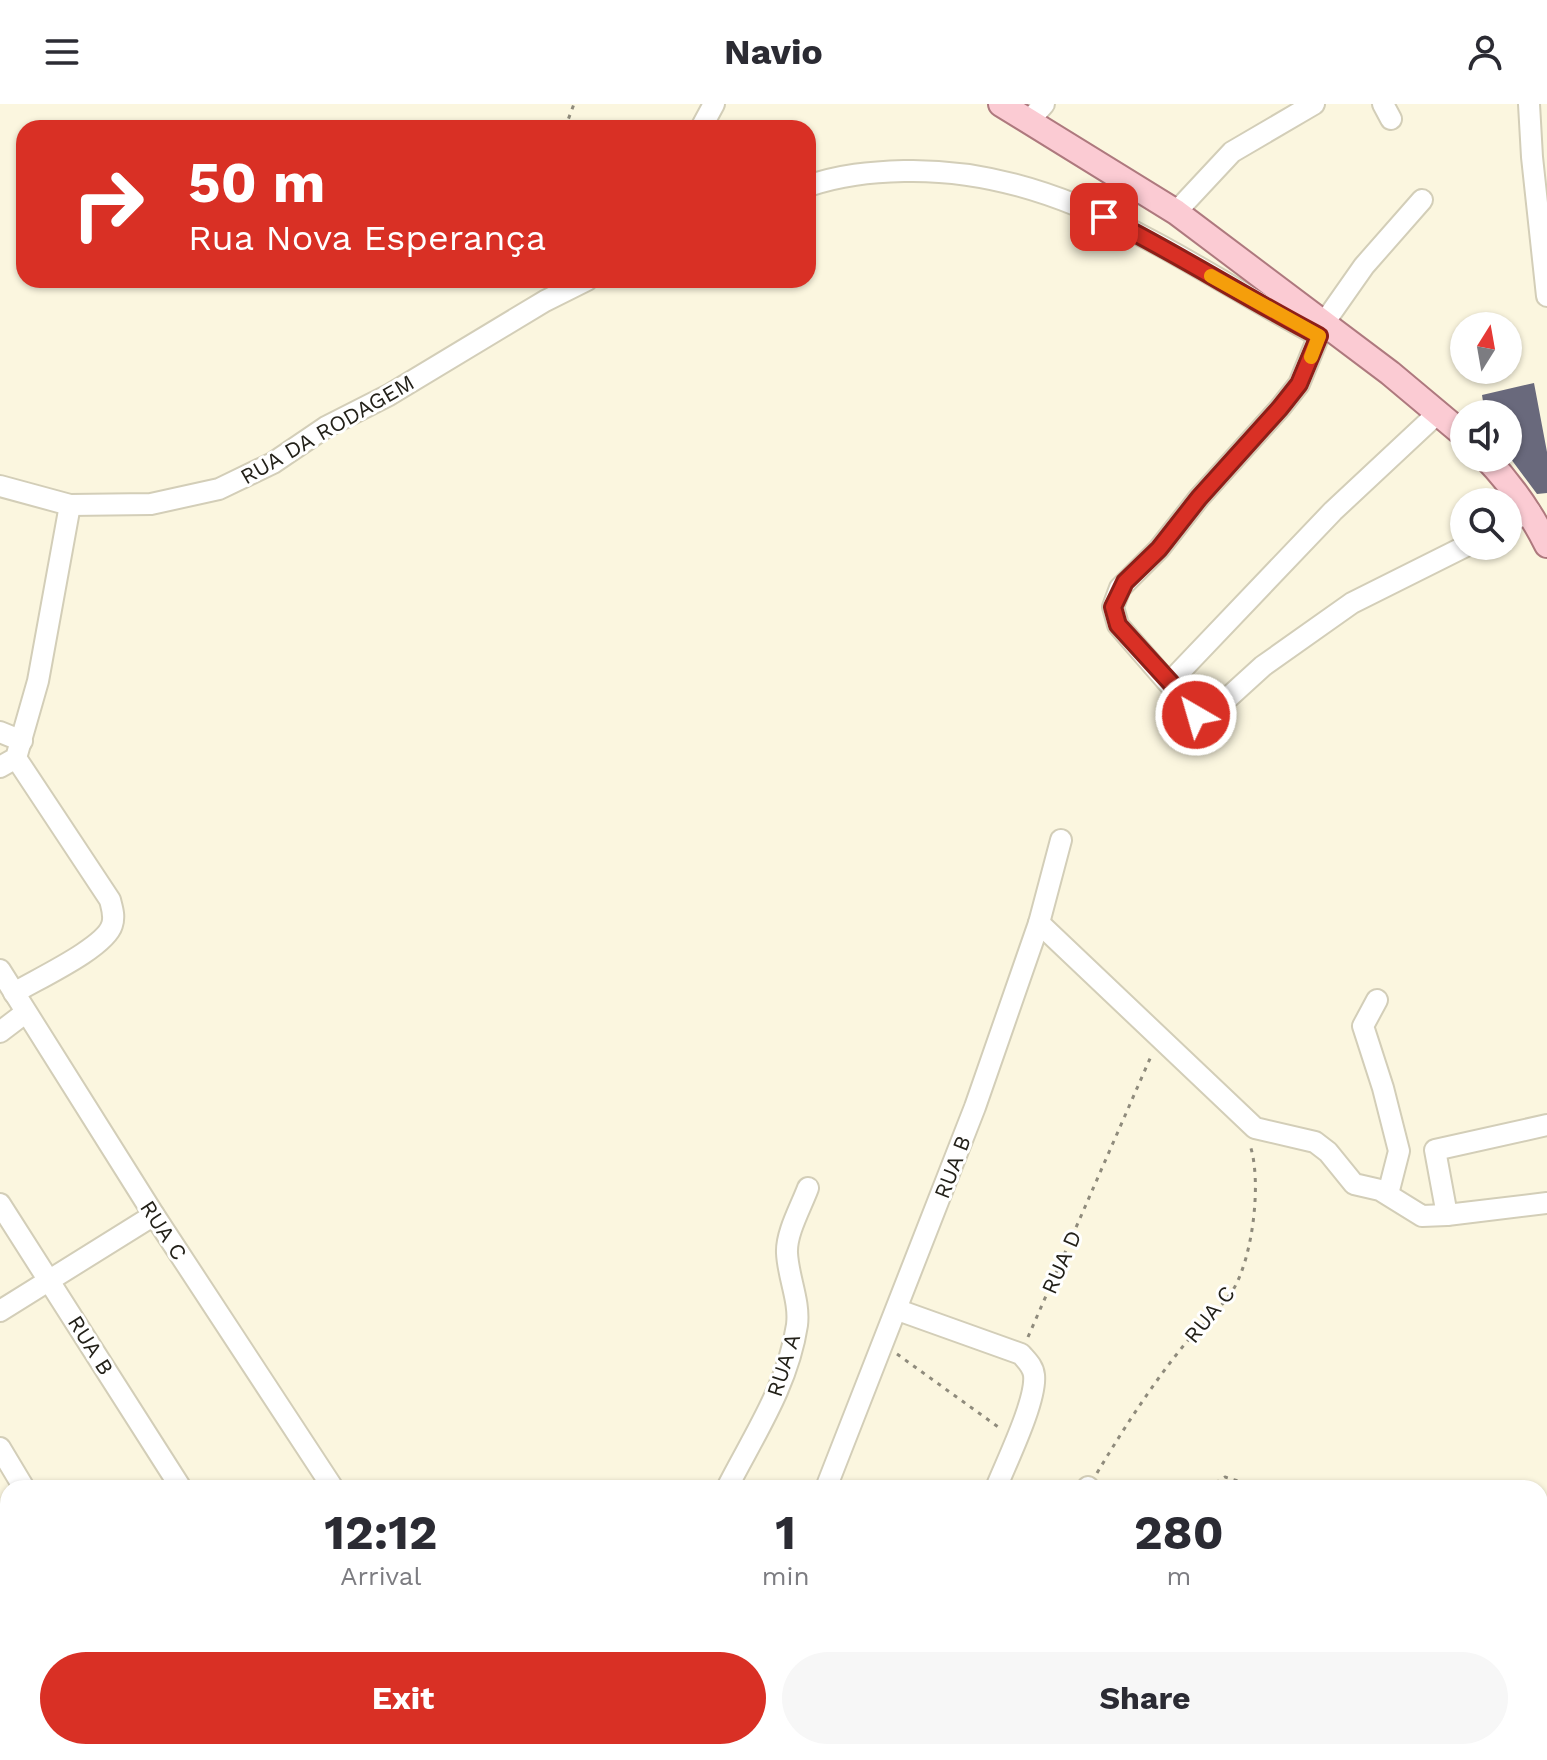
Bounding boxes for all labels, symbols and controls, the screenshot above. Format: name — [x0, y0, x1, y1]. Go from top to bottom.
icon: menu — [40, 30, 84, 74]
icon: person — [1463, 30, 1507, 74]
text: Navio — [724, 31, 823, 73]
text: 50 m — [188, 150, 325, 216]
icon: right — [56, 152, 160, 256]
pin — [1070, 183, 1138, 251]
icon: arrive — [1082, 195, 1126, 239]
text: Rua Nova Esperança — [188, 217, 546, 259]
north arrow — [1450, 312, 1522, 384]
map controls — [1450, 312, 1522, 560]
street label: RUA DA RODAGEM — [236, 369, 419, 489]
button: sound — [1450, 400, 1522, 472]
button: search — [1450, 488, 1522, 560]
position arrow — [1154, 673, 1238, 757]
street label: RUA B — [929, 1132, 976, 1202]
street label: RUA C — [135, 1196, 192, 1265]
street label: RUA D — [1036, 1227, 1086, 1298]
street label: RUA C — [1179, 1281, 1240, 1348]
street label: RUA B — [63, 1311, 118, 1380]
street label: RUA A — [762, 1331, 805, 1400]
text: 12:12 — [324, 1504, 437, 1561]
text: 1 — [775, 1504, 796, 1561]
text: 280 — [1134, 1504, 1224, 1561]
text: Arrival — [340, 1561, 421, 1591]
text: min — [762, 1561, 810, 1591]
text: m — [1166, 1561, 1191, 1591]
button: Exit — [40, 1652, 766, 1744]
button: Share — [782, 1652, 1508, 1744]

